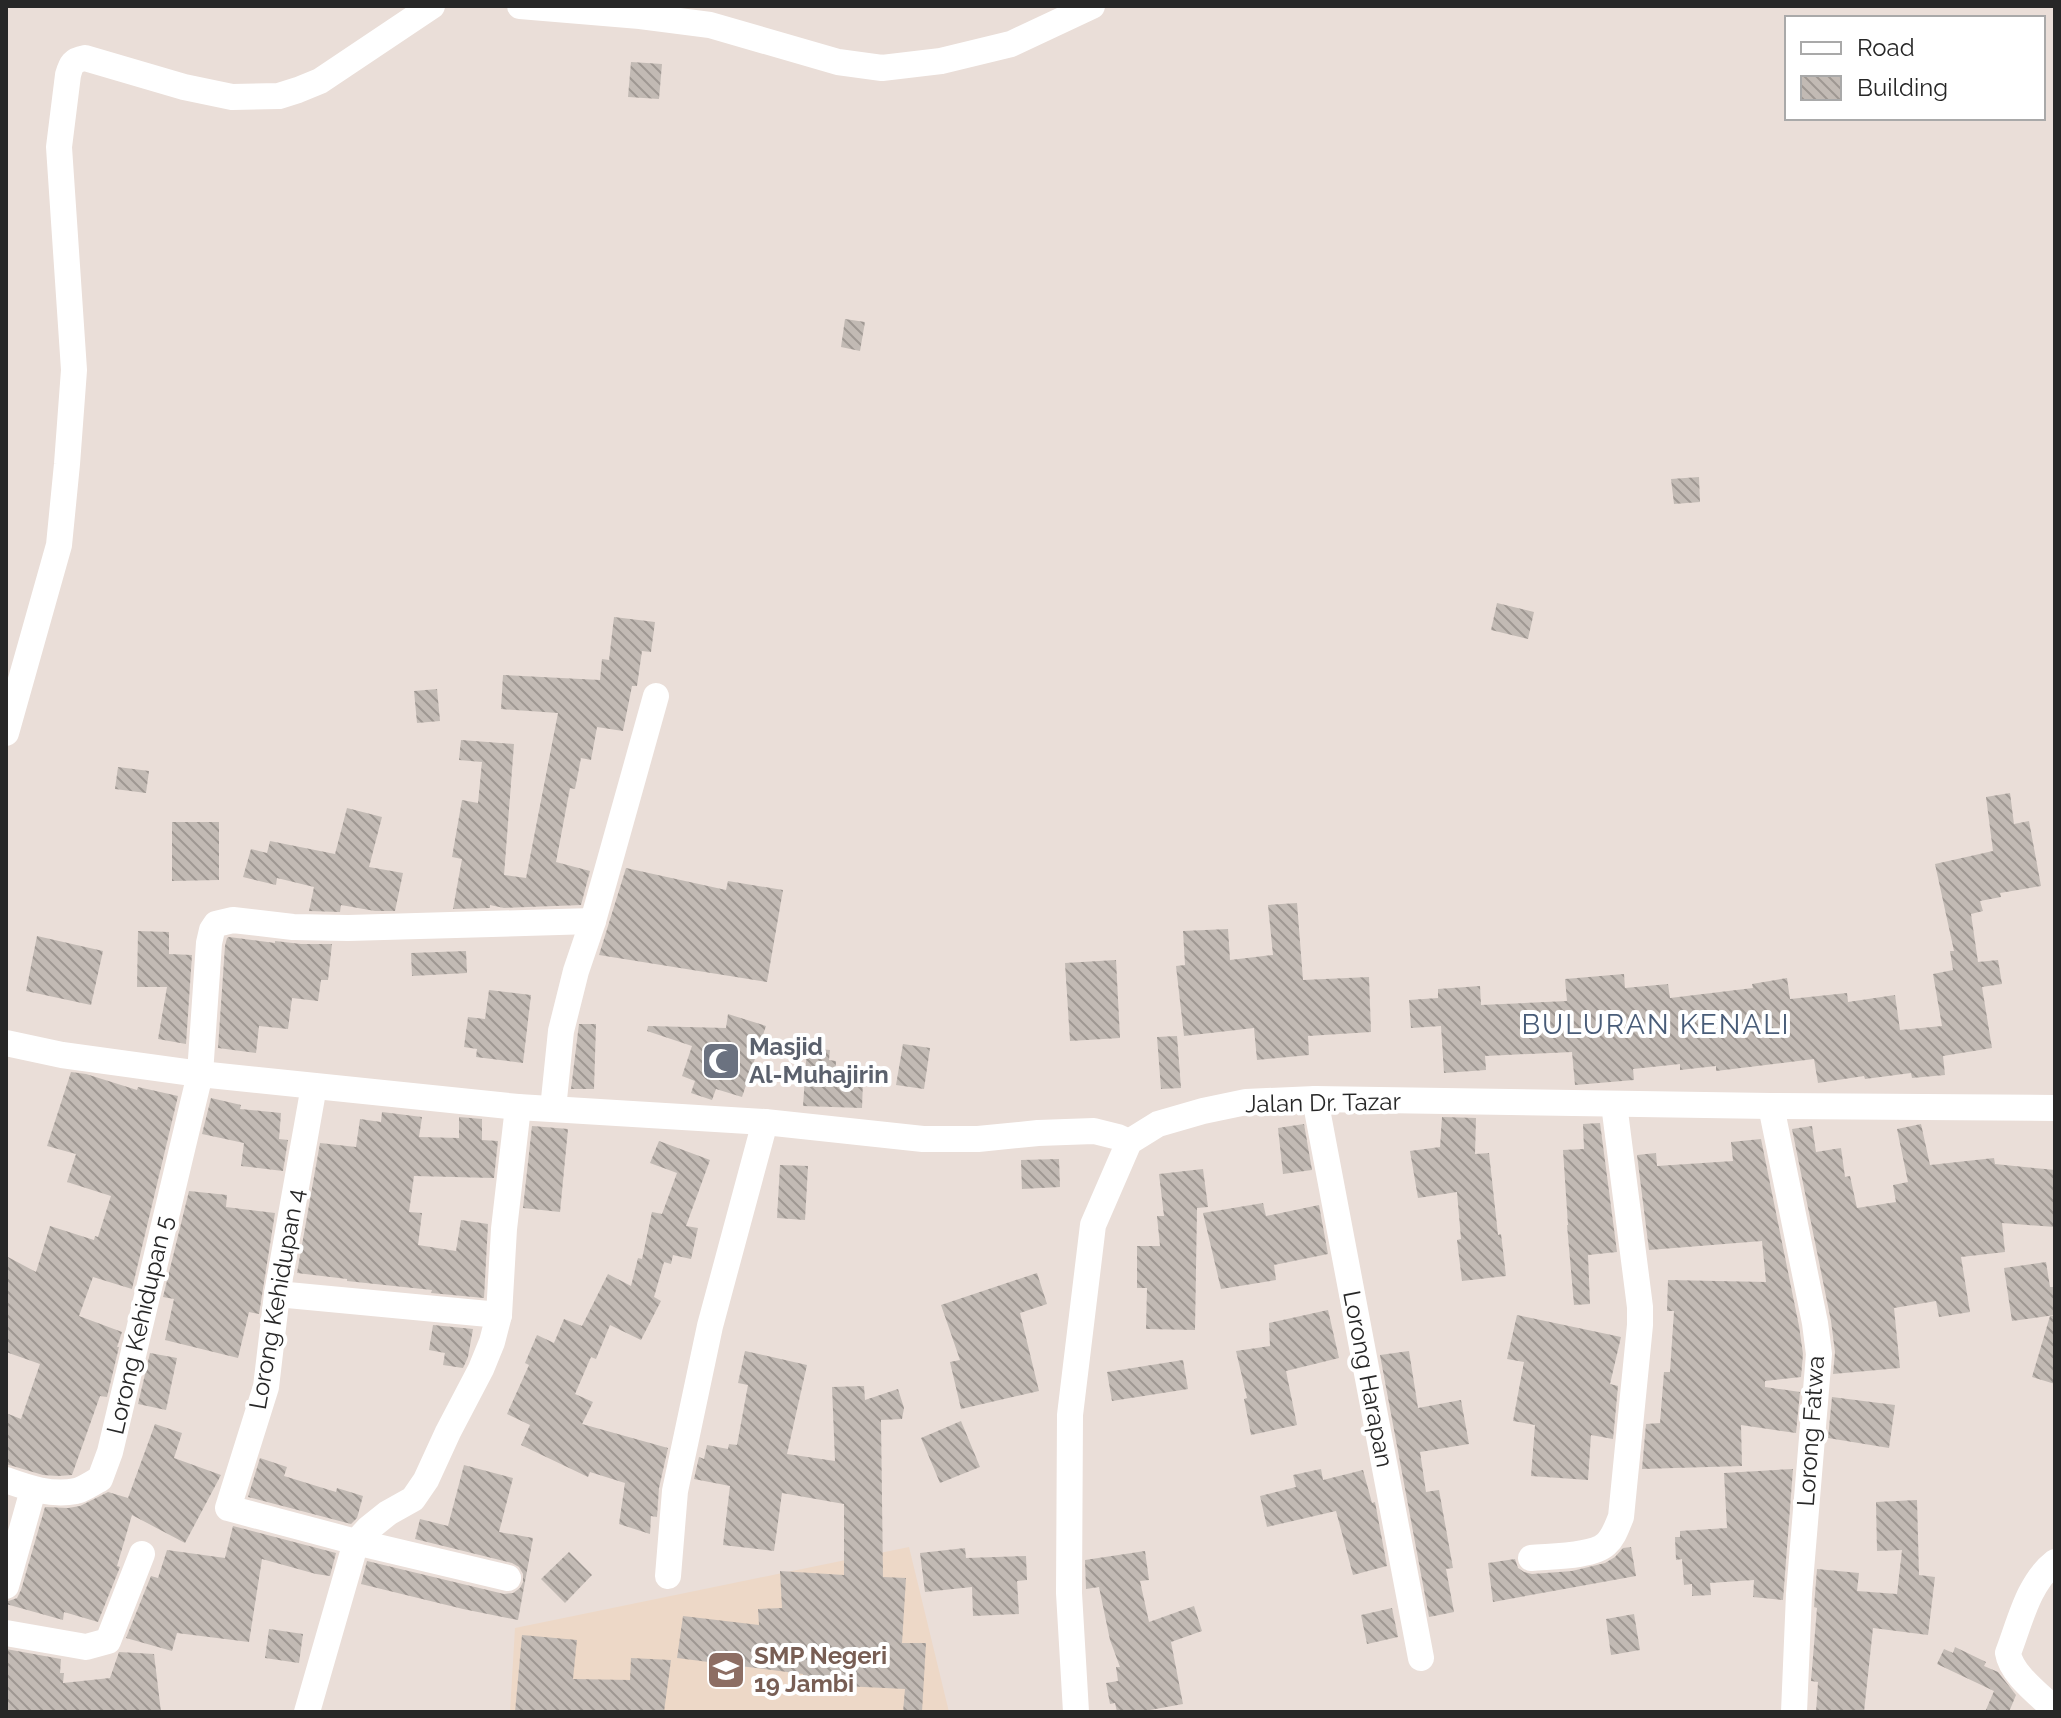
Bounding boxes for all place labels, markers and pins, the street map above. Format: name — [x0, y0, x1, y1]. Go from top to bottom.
place label: Masjid Al-Muhajirin — [749, 1032, 889, 1089]
mosque icon: Masjid Al-Muhajirin — [700, 1040, 742, 1082]
place label: SMP Negeri 19 Jambi — [754, 1641, 887, 1698]
school or university icon: SMP Negeri 19 Jambi — [705, 1649, 747, 1691]

